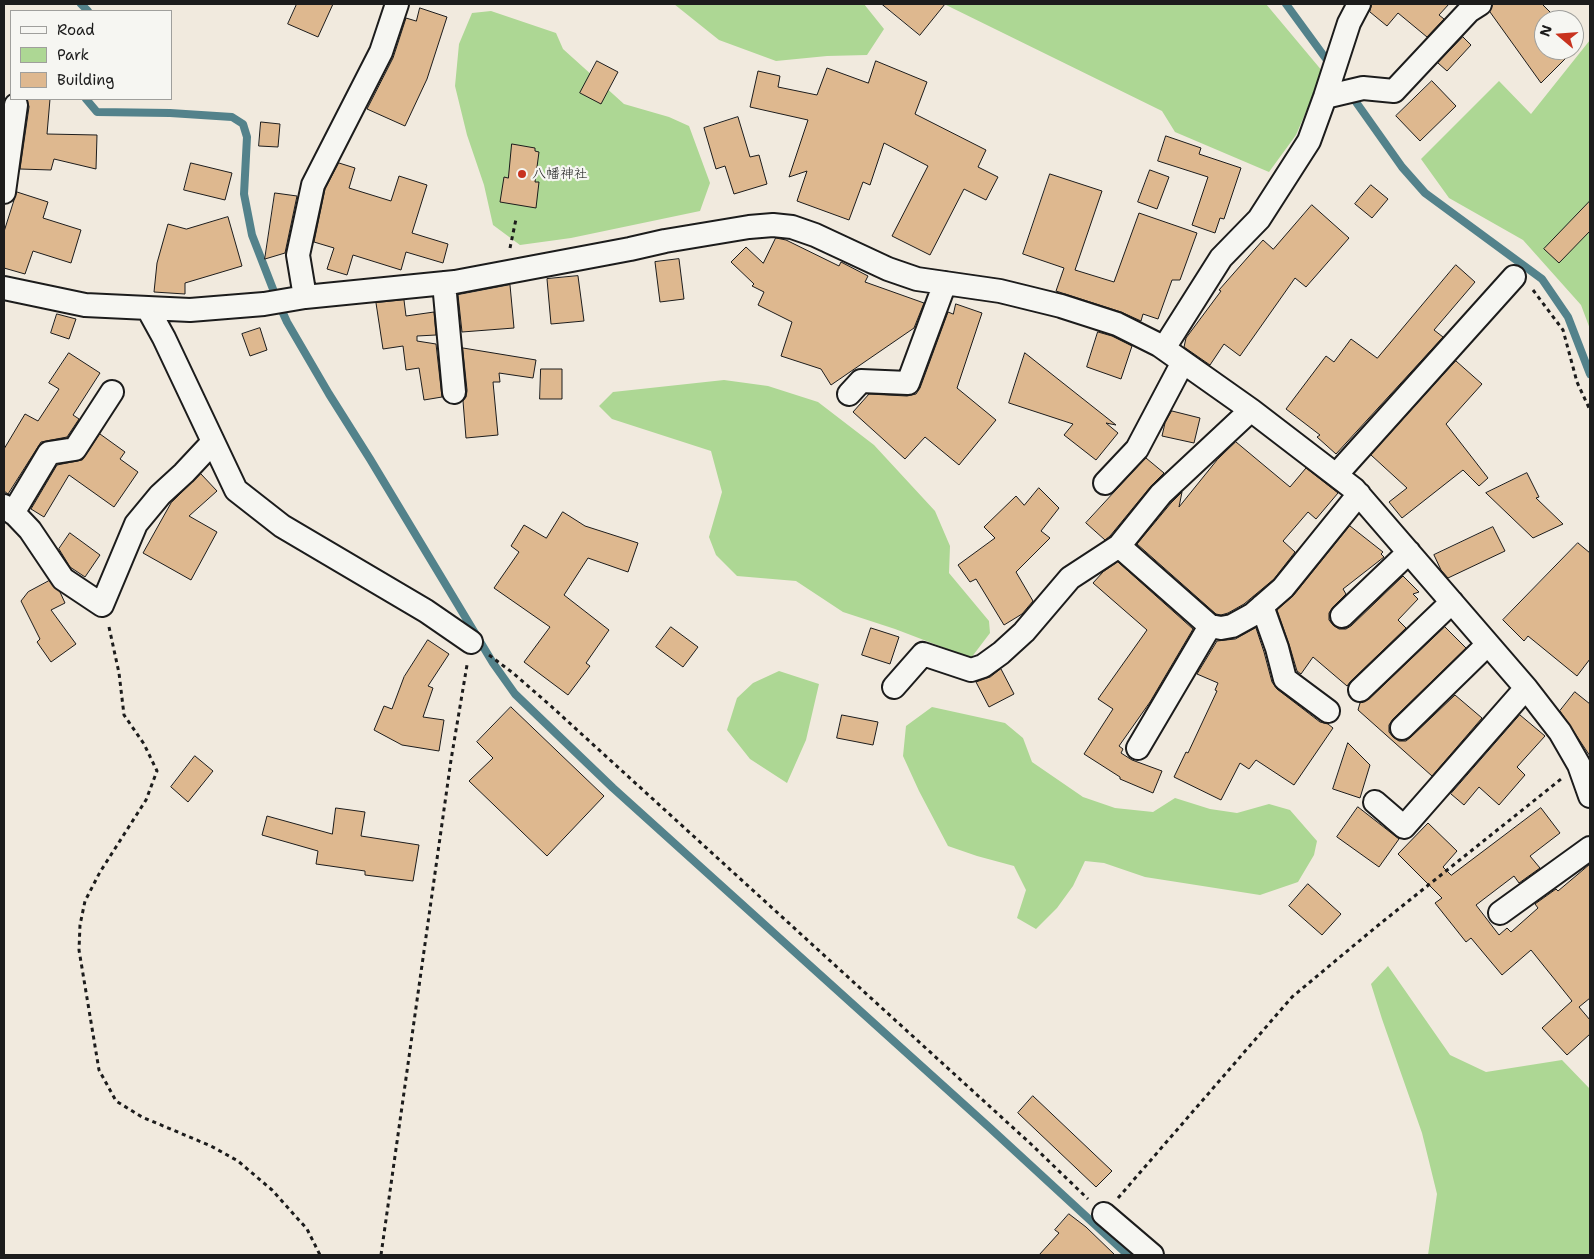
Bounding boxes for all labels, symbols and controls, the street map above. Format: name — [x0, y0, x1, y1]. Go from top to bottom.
legend — [10, 10, 172, 100]
north arrow — [1534, 10, 1584, 60]
text: Road — [57, 20, 95, 40]
text: N — [1535, 23, 1556, 39]
text: Park — [57, 45, 89, 65]
text: Building — [57, 70, 114, 90]
place label: 八幡神社 — [532, 166, 588, 182]
marker: 八幡神社 — [516, 168, 528, 180]

